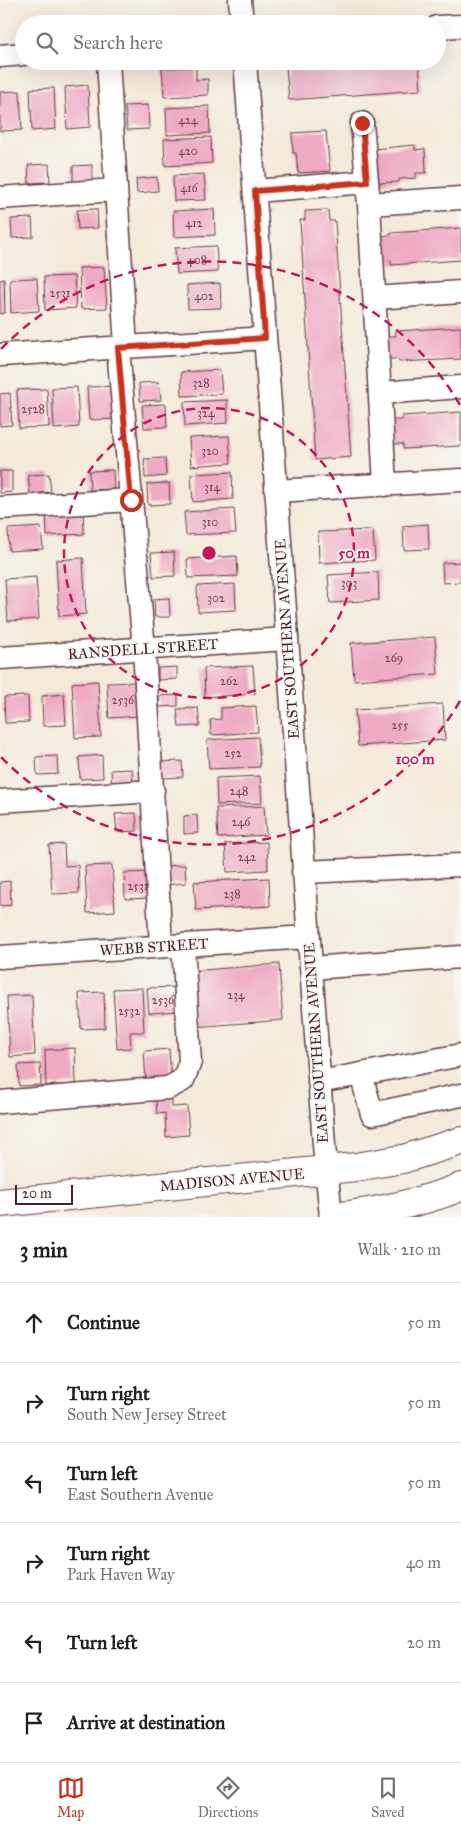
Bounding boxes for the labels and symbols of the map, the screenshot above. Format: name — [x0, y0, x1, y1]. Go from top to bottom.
route end — [351, 112, 374, 135]
house number: 424 — [178, 113, 198, 127]
house number: 420 — [178, 144, 198, 158]
house number: 416 — [180, 181, 199, 195]
house number: 412 — [185, 216, 203, 230]
house number: 408 — [187, 253, 207, 267]
house number: 2531 — [50, 286, 71, 300]
house number: 402 — [194, 289, 214, 303]
house number: 328 — [192, 376, 210, 390]
house number: 2528 — [21, 402, 45, 416]
house number: 324 — [197, 406, 215, 420]
house number: 320 — [201, 444, 219, 458]
house number: 314 — [204, 480, 220, 494]
route start — [120, 489, 143, 512]
house number: 310 — [202, 515, 218, 529]
street label: EAST SOUTHERN AVENUE — [271, 538, 303, 740]
centre of rings — [200, 544, 218, 562]
text: 50 m — [338, 544, 370, 562]
house number: 303 — [341, 576, 357, 590]
house number: 302 — [207, 591, 225, 605]
street label: RANSDELL STREET — [67, 635, 219, 663]
house number: 269 — [385, 651, 403, 665]
house number: 262 — [220, 674, 238, 688]
house number: 2536 — [112, 693, 135, 707]
house number: 255 — [392, 718, 409, 732]
house number: 252 — [224, 746, 242, 760]
text: 100 m — [395, 750, 435, 768]
house number: 248 — [230, 784, 248, 798]
house number: 246 — [232, 815, 251, 829]
house number: 242 — [238, 850, 256, 864]
house number: 2531 — [128, 879, 149, 893]
house number: 238 — [223, 887, 241, 901]
street label: WEBB STREET — [99, 934, 209, 960]
street label: EAST SOUTHERN AVENUE — [300, 942, 332, 1144]
house number: 234 — [227, 988, 245, 1002]
house number: 2536 — [152, 993, 175, 1007]
house number: 2532 — [118, 1004, 140, 1018]
street label: MADISON AVENUE — [159, 1165, 305, 1195]
scale bar — [15, 1182, 72, 1205]

